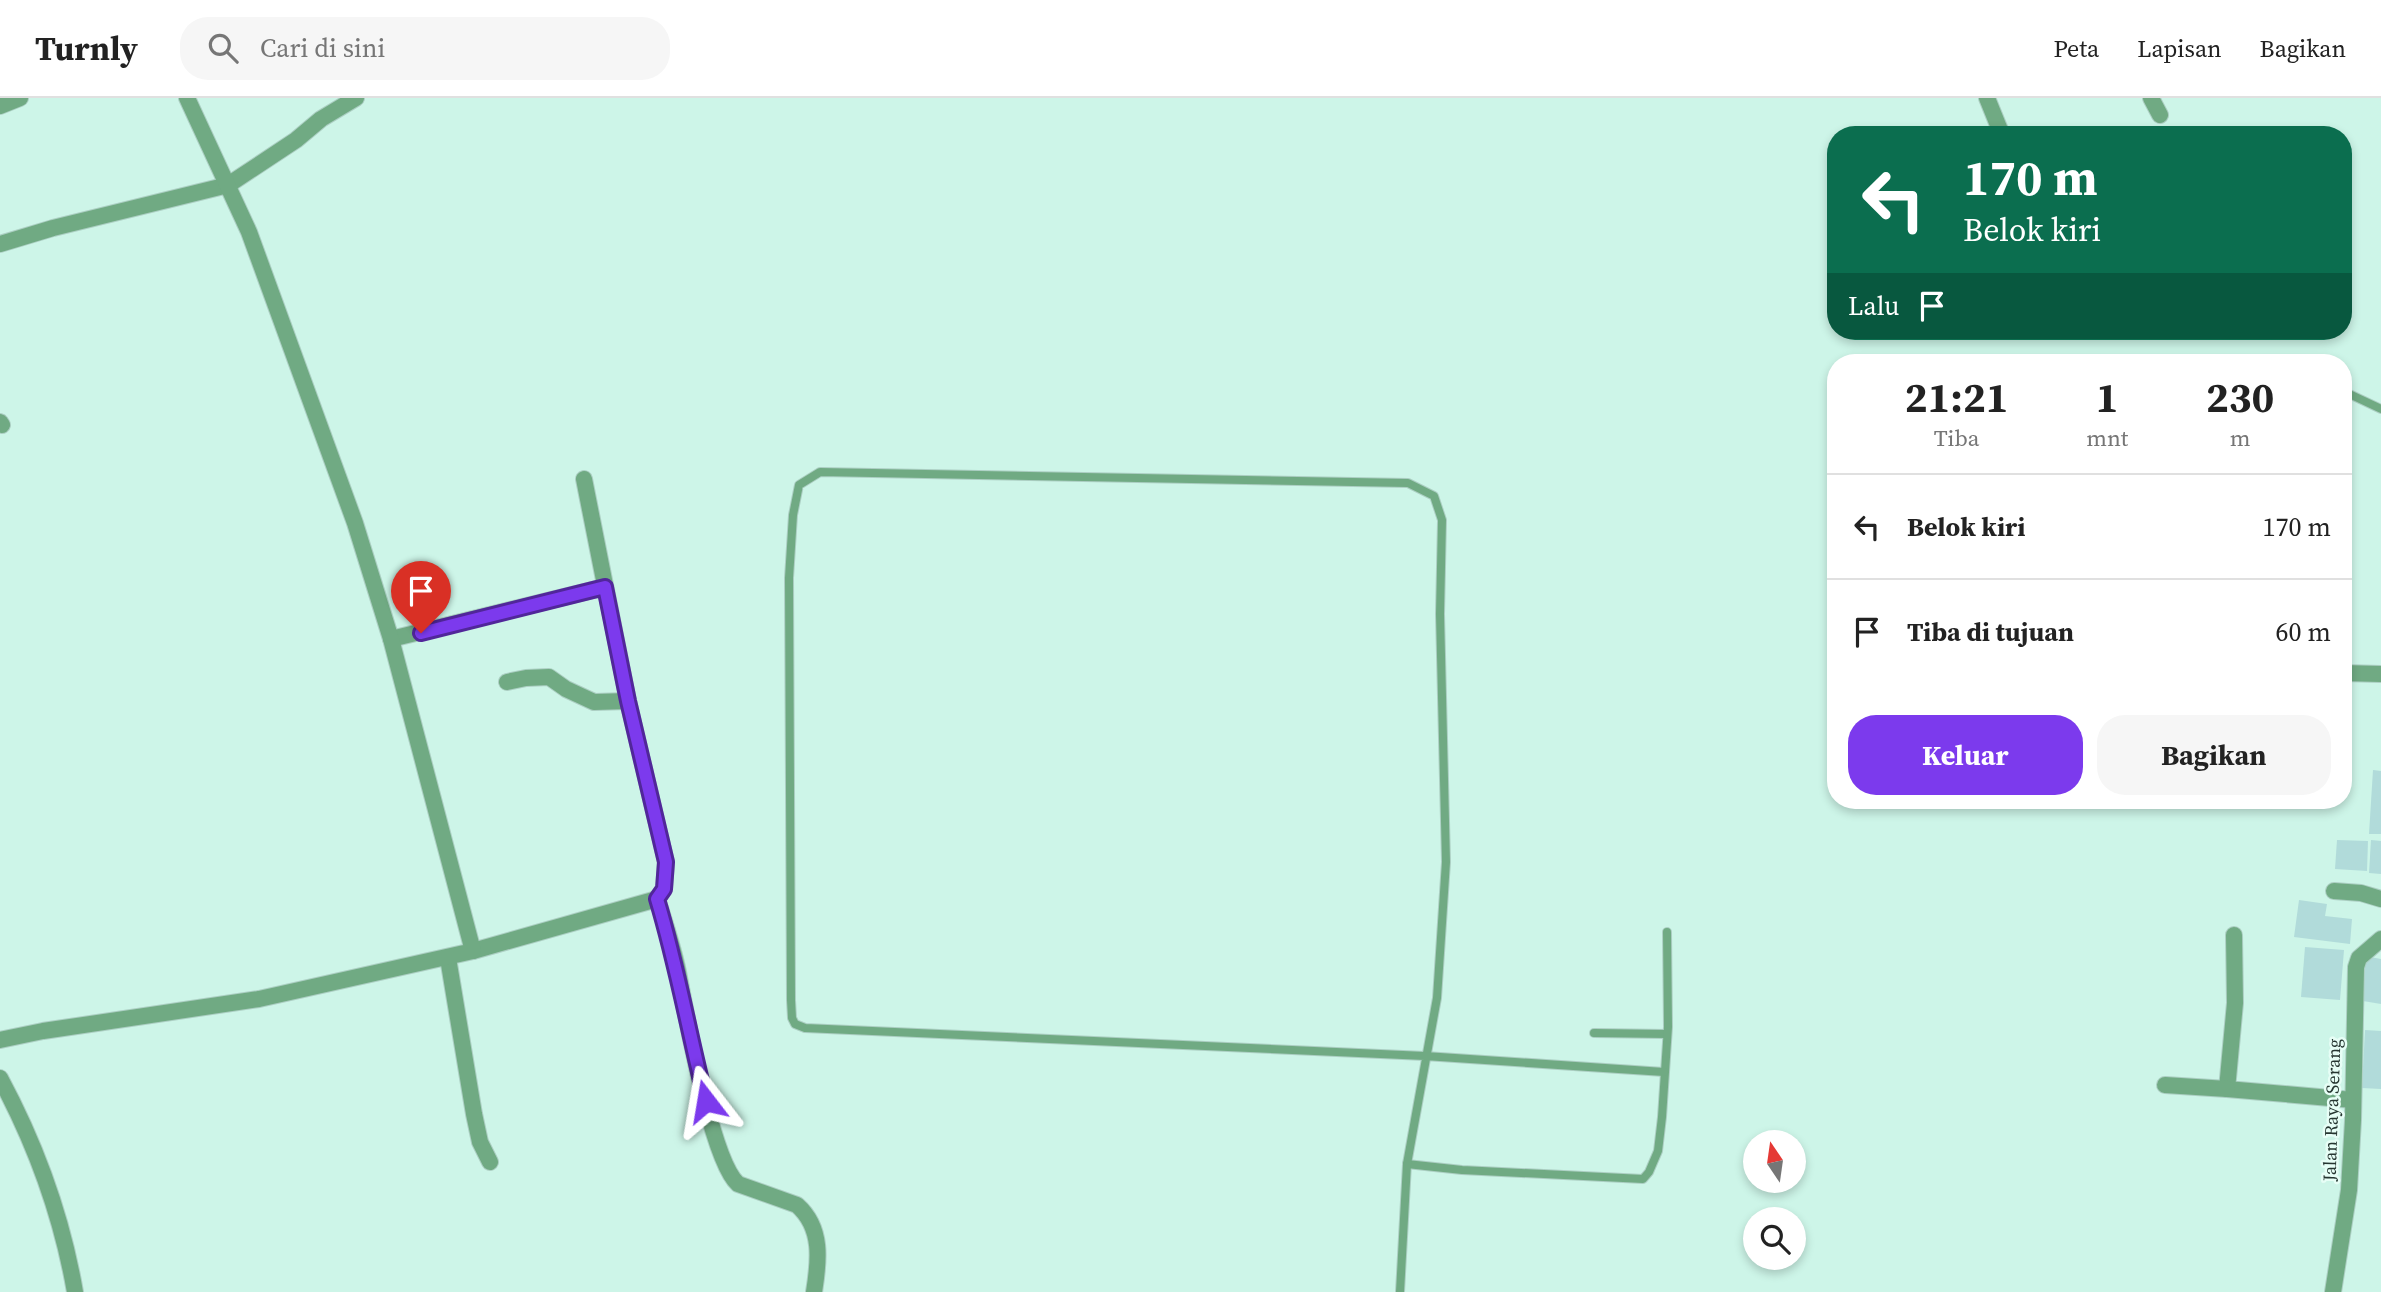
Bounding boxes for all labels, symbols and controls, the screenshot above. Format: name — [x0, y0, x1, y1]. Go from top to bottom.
search box — [180, 17, 670, 80]
text: Turnly — [35, 26, 138, 71]
icon: search — [204, 29, 242, 67]
text: Cari di sini — [260, 30, 385, 66]
text: Peta — [2053, 32, 2099, 65]
text: Lapisan — [2137, 32, 2222, 65]
text: Bagikan — [2260, 32, 2346, 65]
text: 170 m — [1963, 144, 2098, 211]
icon: left — [1848, 154, 1939, 245]
text: Belok kiri — [1963, 208, 2101, 252]
icon: arrive — [1913, 287, 1951, 325]
text: Lalu — [1848, 288, 1899, 324]
text: 21:21 — [1905, 368, 2008, 426]
text: 1 — [2096, 368, 2119, 426]
text: 230 — [2206, 368, 2274, 426]
text: Tiba — [1934, 422, 1979, 454]
text: mnt — [2086, 422, 2128, 454]
text: m — [2230, 422, 2250, 454]
icon: left — [1848, 508, 1886, 546]
text: Belok kiri — [1907, 509, 2025, 545]
text: 170 m — [2263, 509, 2331, 545]
pin — [391, 561, 451, 633]
icon: arrive — [402, 572, 440, 610]
icon: arrive — [1848, 613, 1886, 651]
text: Tiba di tujuan — [1907, 614, 2074, 650]
text: 60 m — [2276, 614, 2331, 650]
button: Keluar — [1848, 715, 2083, 795]
button: Bagikan — [2097, 715, 2331, 795]
street label: Jalan Raya Serang — [2316, 1038, 2346, 1183]
position arrow — [669, 1064, 743, 1138]
north arrow — [1743, 1130, 1806, 1194]
map controls — [1743, 1130, 1806, 1270]
button: search — [1743, 1207, 1806, 1270]

